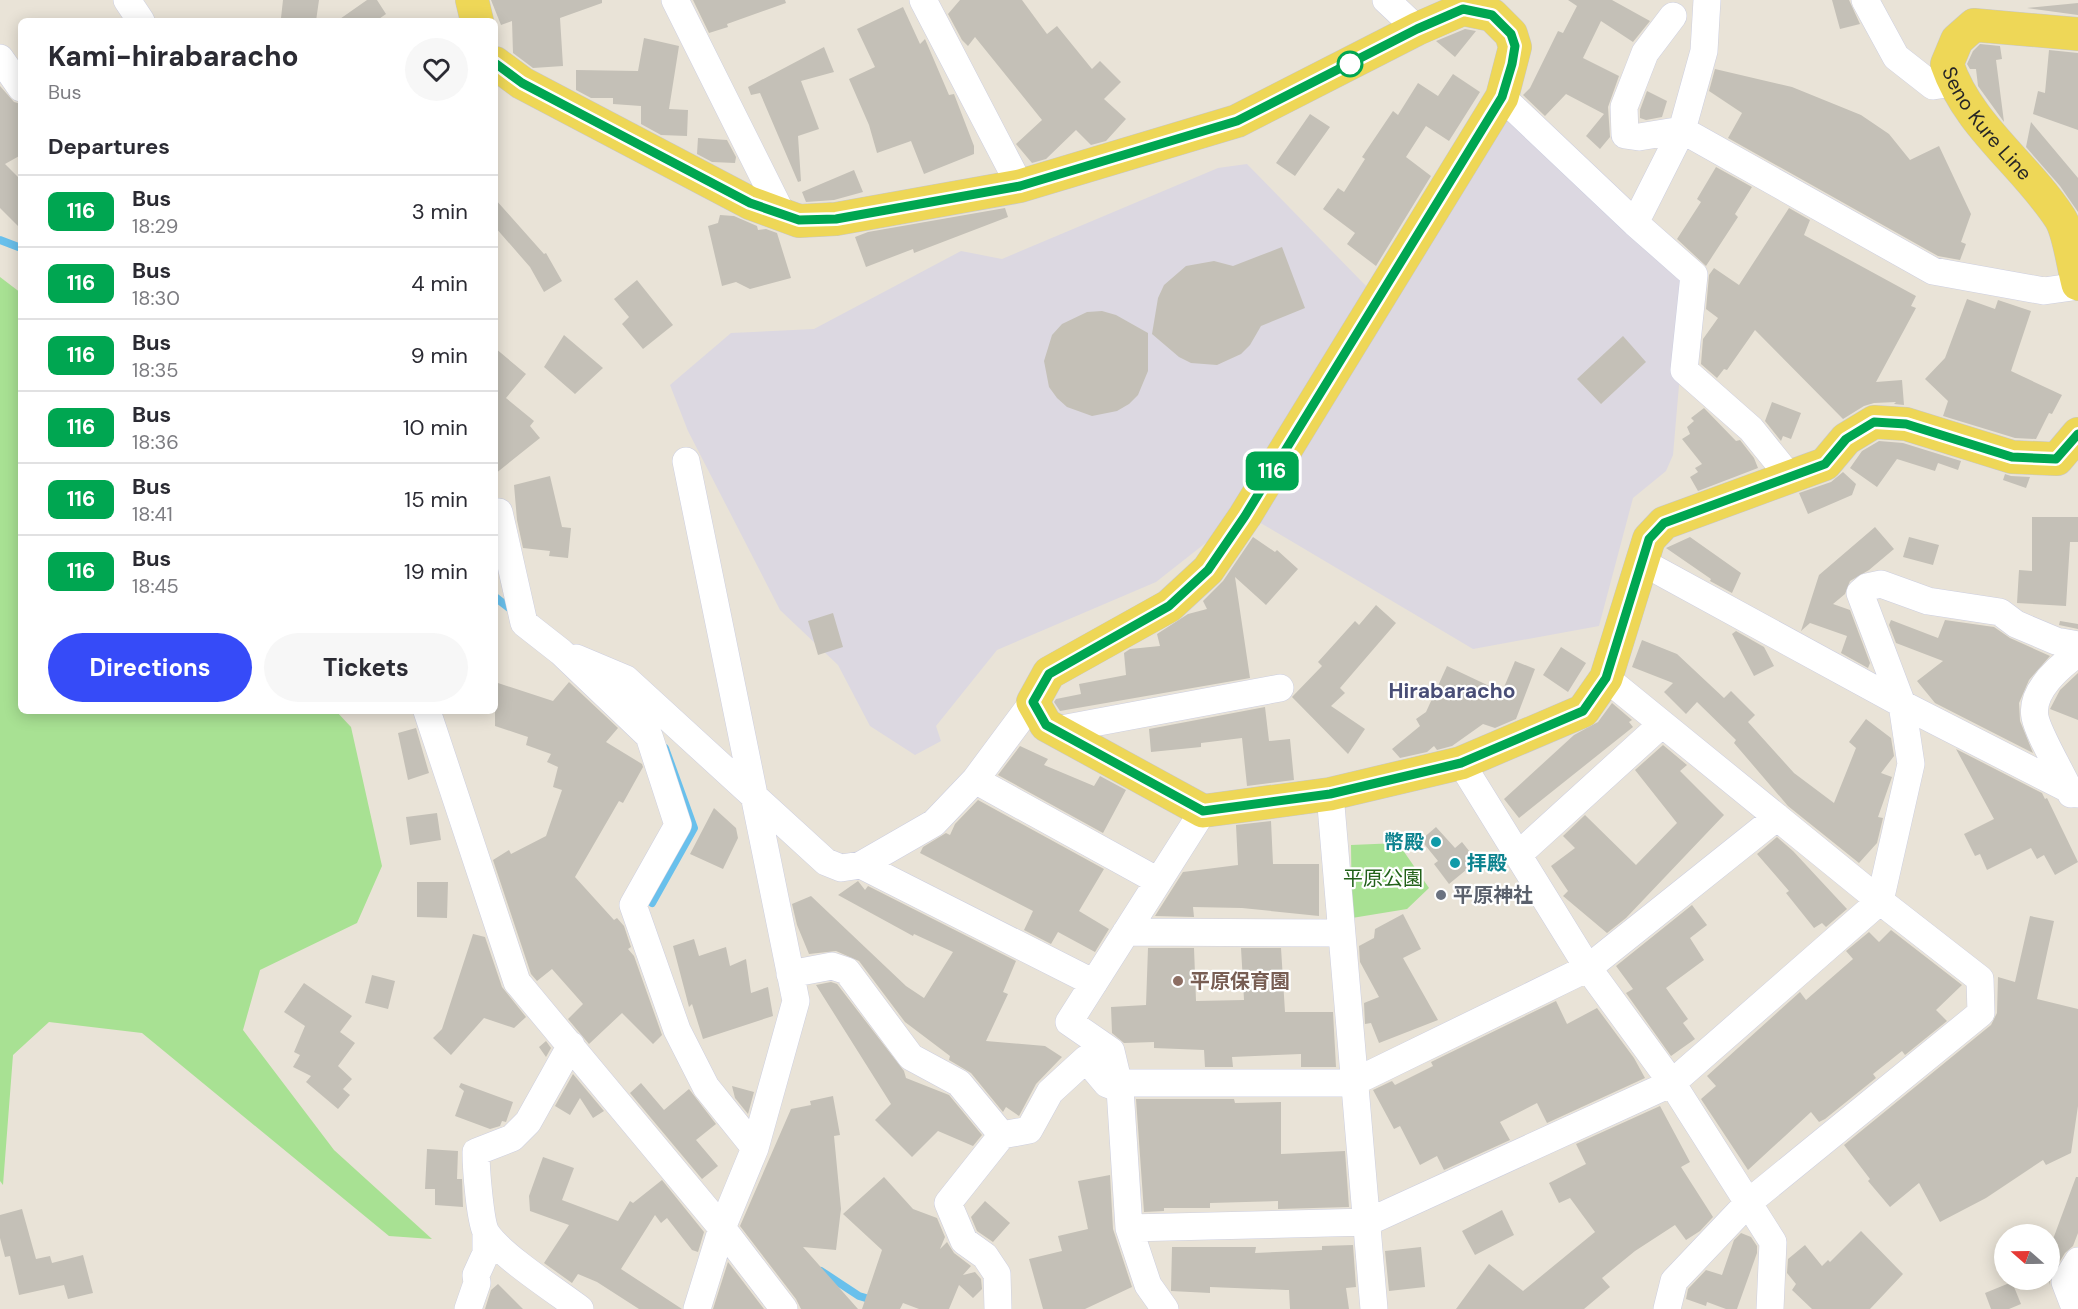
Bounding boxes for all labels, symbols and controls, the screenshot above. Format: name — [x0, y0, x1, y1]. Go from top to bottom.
text: Kami-hirabaracho — [48, 38, 299, 75]
button: heart — [405, 38, 468, 101]
unlabelled marker — [1337, 51, 1363, 77]
street label: Seno Kure Line — [1936, 63, 2038, 186]
text: Bus — [48, 79, 82, 105]
text: Departures — [48, 132, 170, 161]
text: Bus — [132, 184, 171, 213]
text: 116 — [67, 197, 95, 225]
text: 3 min — [412, 197, 468, 226]
text: 18:29 — [132, 213, 178, 239]
text: Bus — [132, 256, 171, 285]
text: 116 — [67, 269, 95, 297]
text: 4 min — [411, 269, 468, 298]
text: 18:30 — [132, 285, 180, 311]
text: Bus — [132, 328, 171, 357]
text: 116 — [67, 341, 95, 369]
text: 9 min — [411, 341, 468, 370]
text: 18:35 — [132, 357, 178, 383]
text: Bus — [132, 400, 171, 429]
text: 116 — [67, 413, 95, 441]
text: 10 min — [403, 413, 468, 442]
text: 18:36 — [132, 429, 179, 455]
line badge: 116 — [1238, 452, 1306, 490]
text: 116 — [1258, 457, 1286, 485]
text: Bus — [132, 472, 171, 501]
text: 116 — [67, 485, 95, 513]
text: 15 min — [404, 485, 468, 514]
text: 18:41 — [132, 501, 173, 527]
text: Bus — [132, 544, 171, 573]
text: 116 — [67, 557, 95, 585]
text: 19 min — [404, 557, 468, 586]
text: 18:45 — [132, 573, 179, 599]
button: Directions — [48, 633, 252, 702]
button: Tickets — [264, 633, 468, 702]
district label: Hirabaracho — [1388, 677, 1516, 705]
place label: 幣殿 — [1384, 829, 1424, 855]
marker: 幣殿 — [1429, 835, 1443, 849]
place label: 拝殿 — [1467, 850, 1507, 876]
marker: 拝殿 — [1448, 856, 1462, 870]
park label: 平原公園 — [1343, 865, 1423, 891]
place label: 平原神社 — [1453, 882, 1533, 908]
marker: 平原神社 — [1434, 888, 1448, 902]
place label: 平原保育園 — [1190, 968, 1290, 994]
marker: 平原保育園 — [1171, 974, 1185, 988]
north arrow — [1994, 1224, 2060, 1290]
map controls — [1994, 1224, 2060, 1290]

